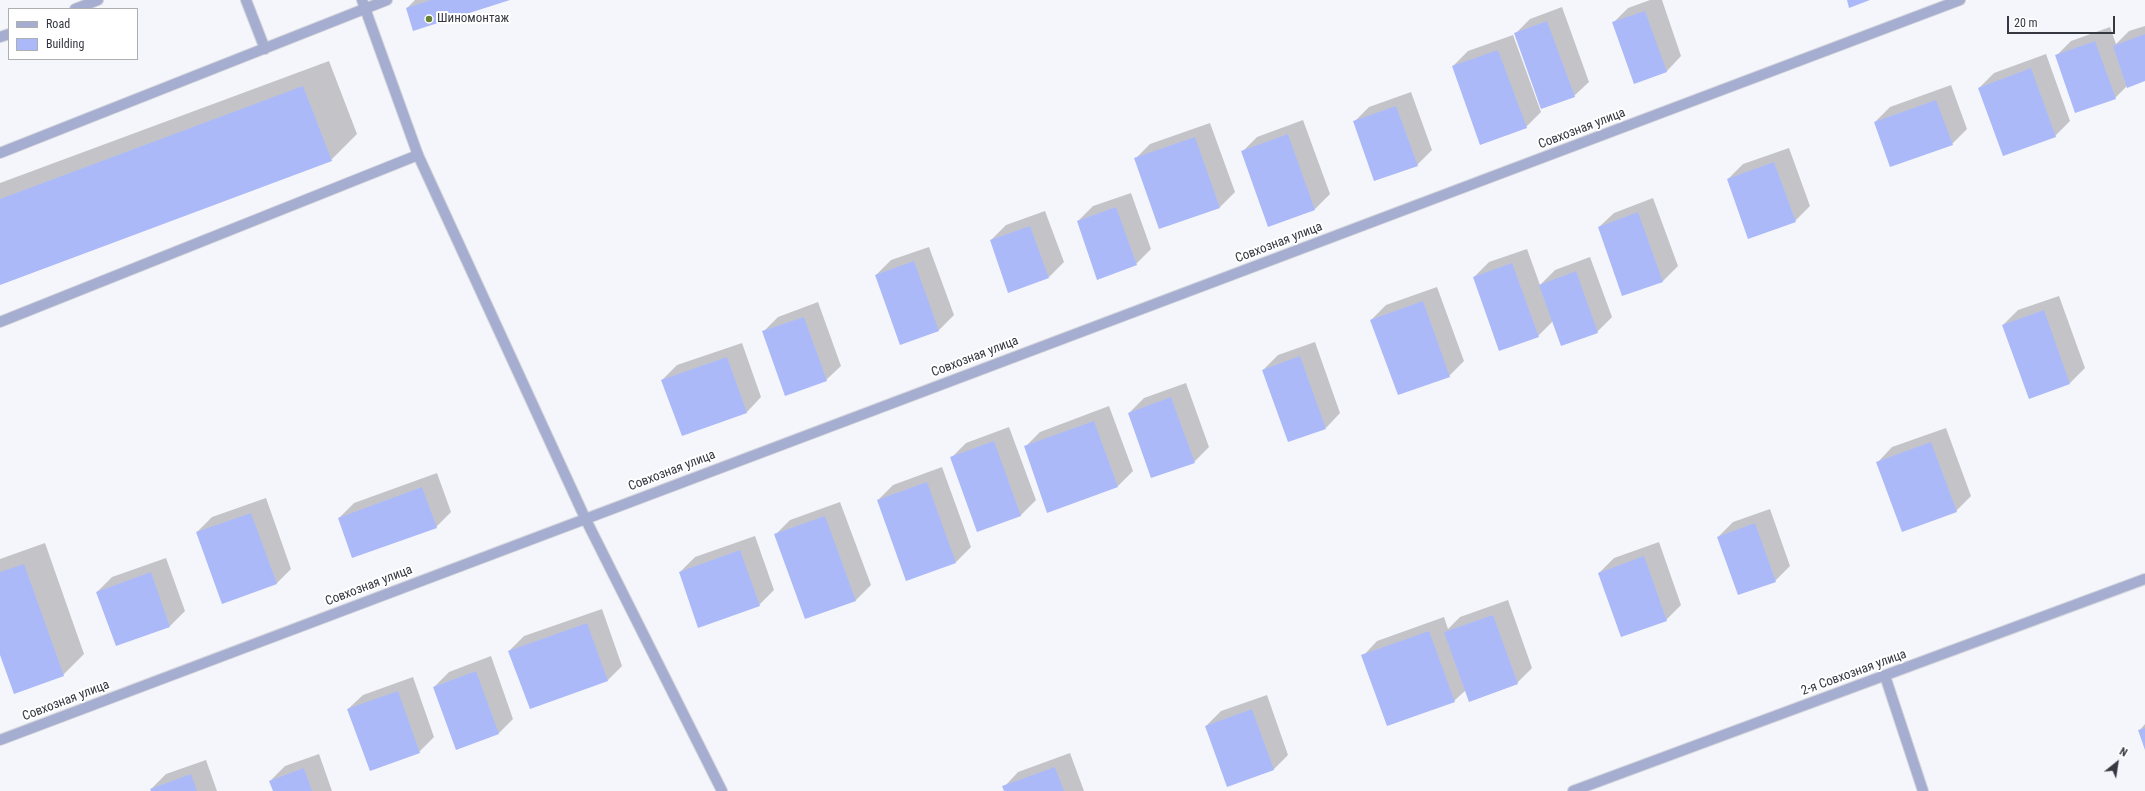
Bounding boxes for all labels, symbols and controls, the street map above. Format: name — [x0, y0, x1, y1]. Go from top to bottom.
legend — [8, 8, 138, 60]
scale bar — [2009, 8, 2117, 34]
place label: Шиномонтаж — [437, 11, 509, 27]
marker: Шиномонтаж — [424, 14, 434, 24]
text: 20 m — [2014, 16, 2038, 30]
text: Road — [46, 17, 70, 31]
text: Building — [46, 37, 84, 51]
street label: Совхозная улица — [1536, 105, 1628, 153]
street label: Совхозная улица — [1233, 219, 1325, 267]
street label: Совхозная улица — [929, 333, 1021, 381]
street label: Совхозная улица — [626, 447, 718, 495]
street label: Совхозная улица — [323, 562, 415, 610]
street label: 2-я Совхозная улица — [1799, 647, 1909, 699]
street label: Совхозная улица — [20, 677, 112, 725]
north arrow — [2097, 743, 2137, 783]
text: N — [2117, 745, 2129, 759]

